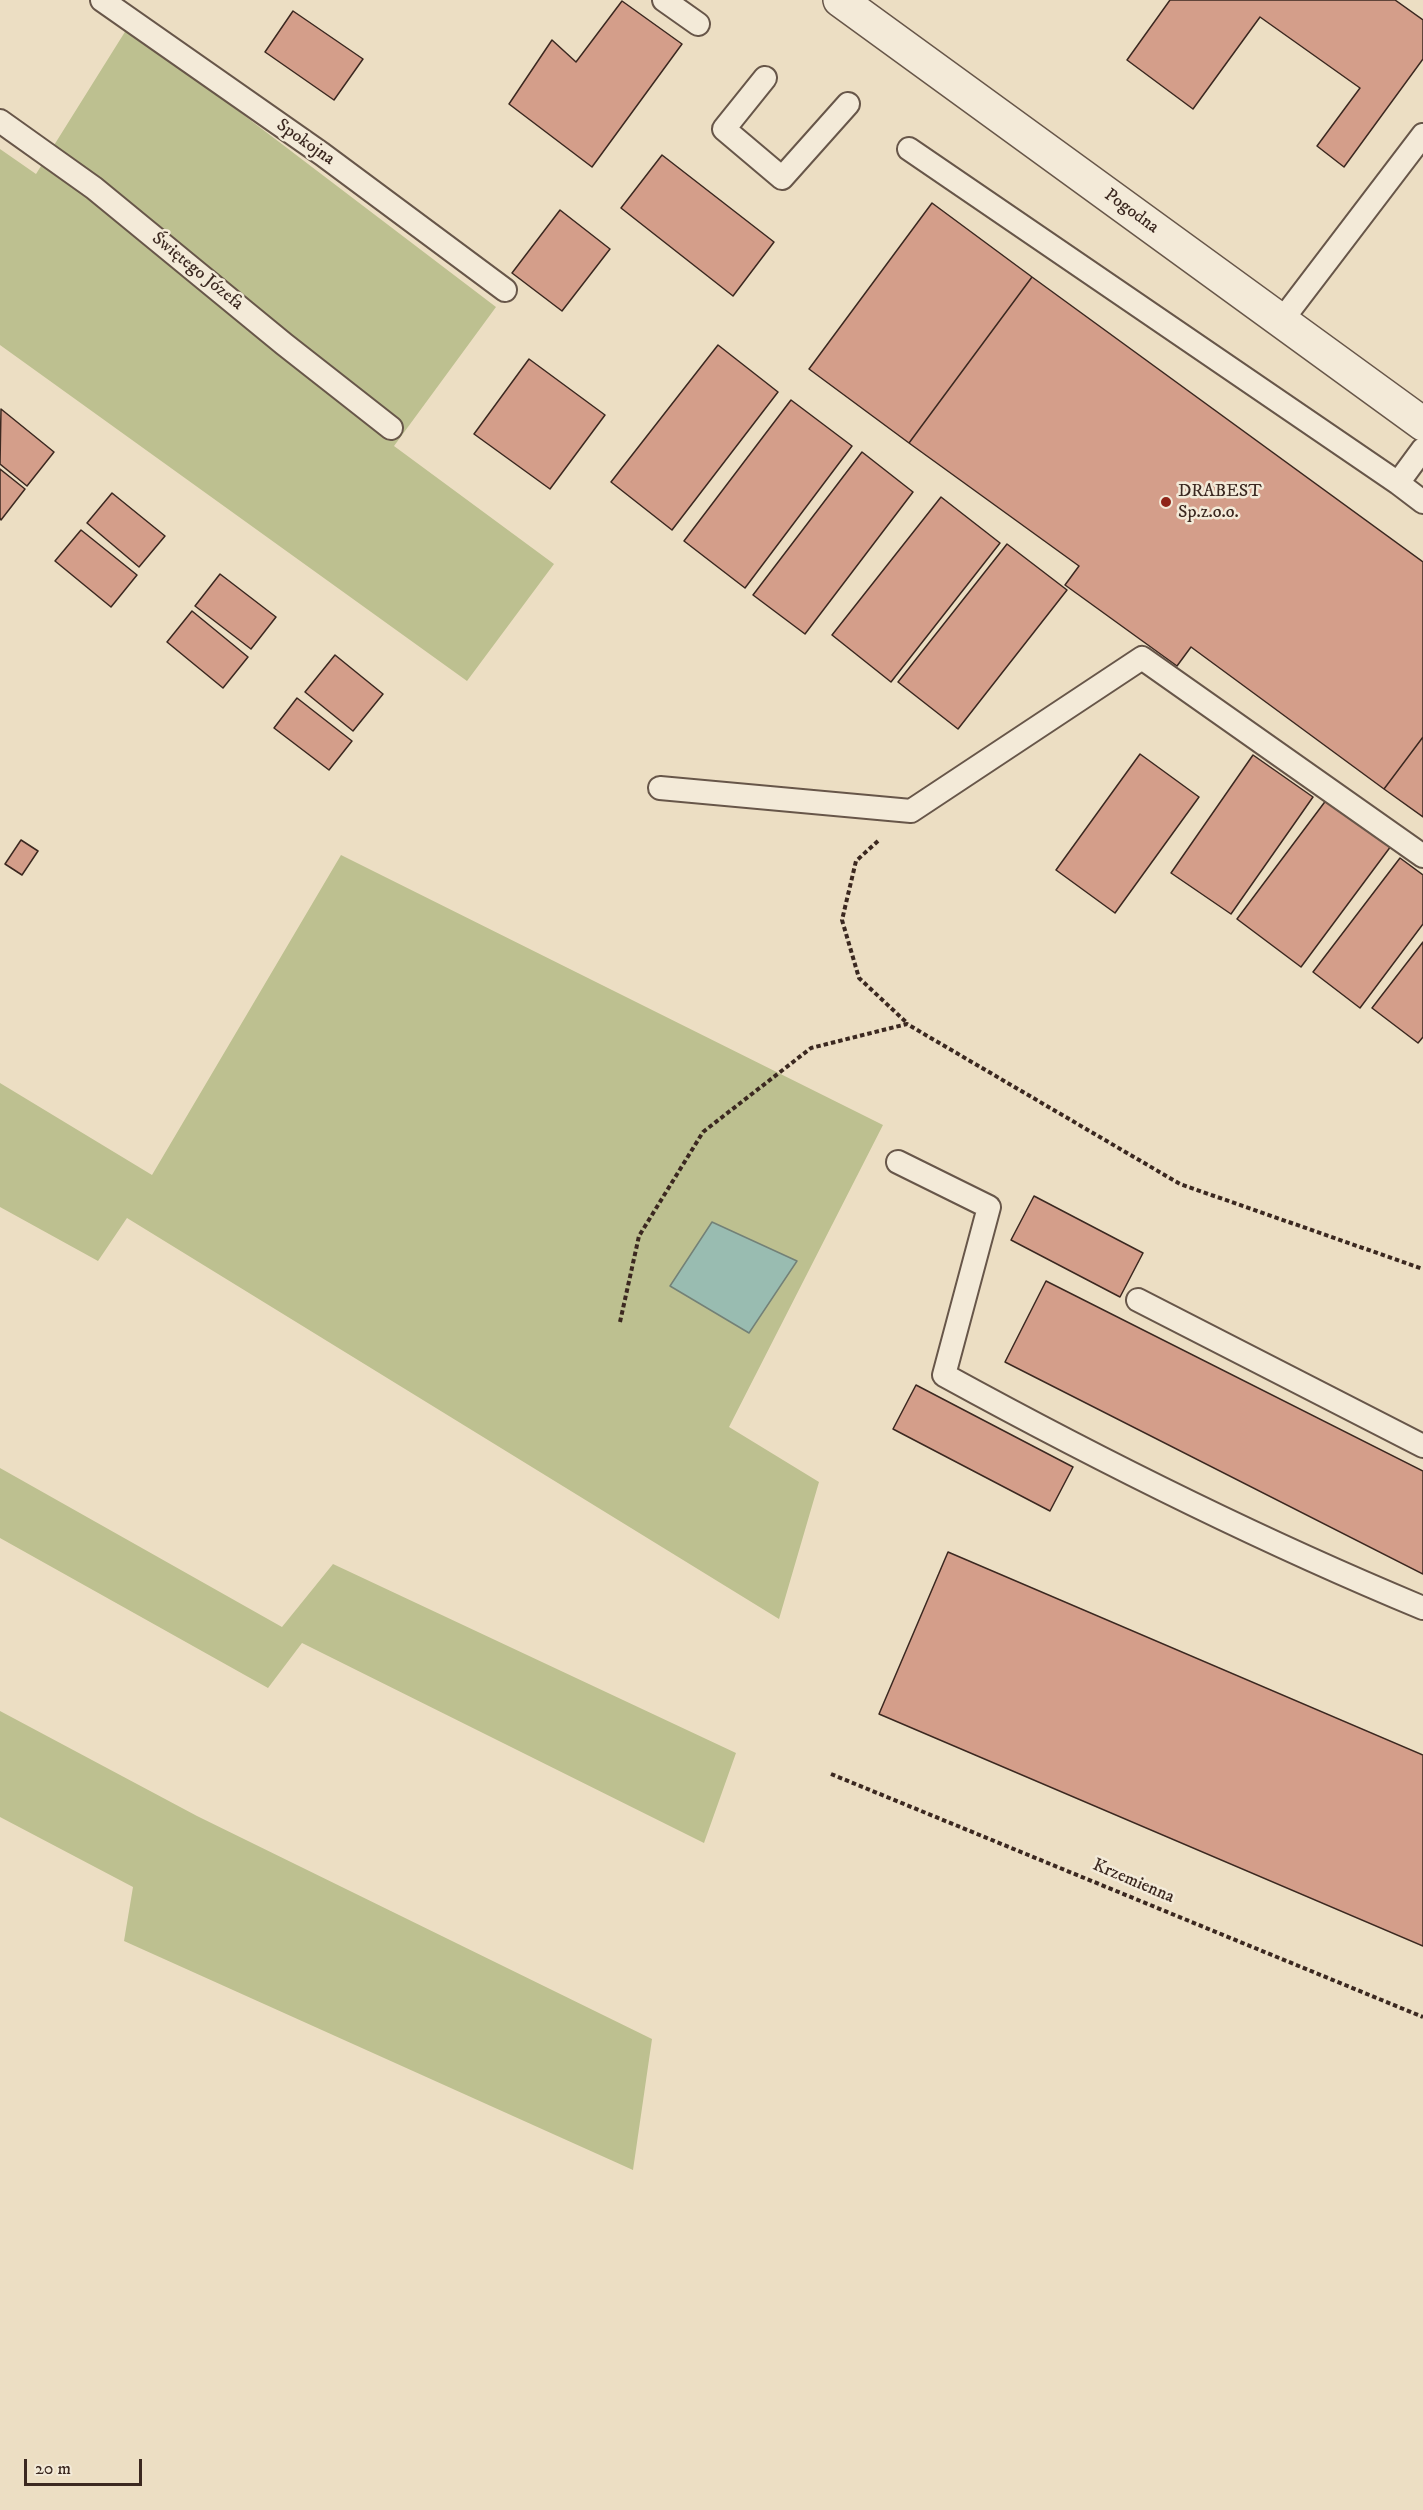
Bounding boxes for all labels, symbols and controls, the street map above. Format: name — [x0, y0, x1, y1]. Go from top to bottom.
street label: Spokojna — [272, 115, 338, 171]
street label: Pogodna — [1099, 185, 1163, 239]
street label: Świętego Józefa — [147, 228, 247, 316]
place label: DRABEST Sp.z.o.o. — [1178, 481, 1262, 524]
marker: DRABEST Sp.z.o.o. — [1159, 495, 1173, 509]
street label: Krzemienna — [1089, 1855, 1177, 1909]
scale bar — [27, 2447, 146, 2485]
text: 20 m — [35, 2458, 71, 2480]

